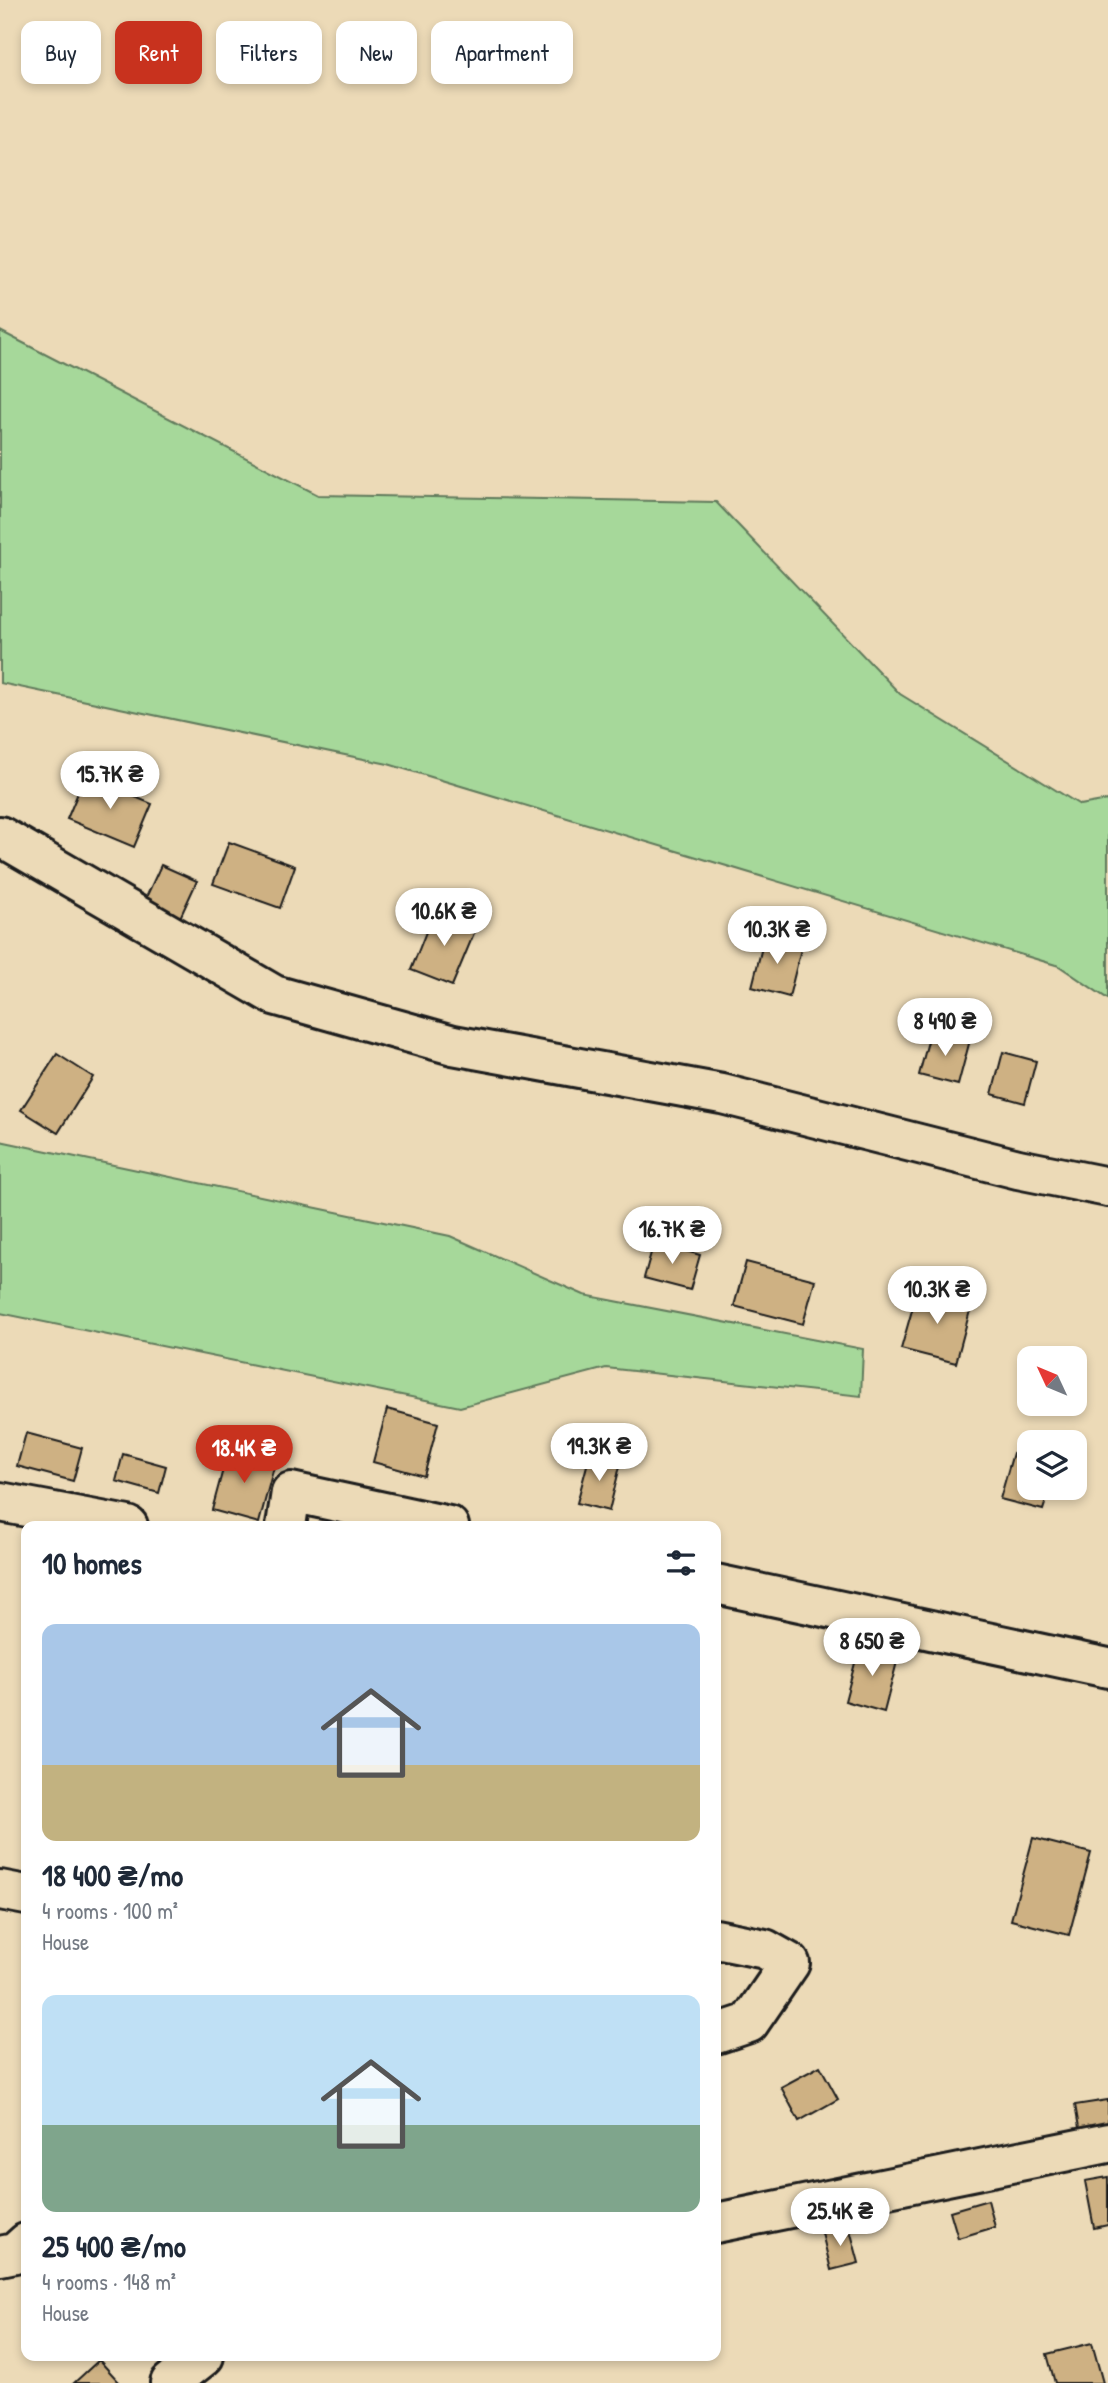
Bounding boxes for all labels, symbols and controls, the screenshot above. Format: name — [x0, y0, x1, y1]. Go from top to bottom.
chip: Buy — [21, 21, 101, 84]
chip: Rent — [115, 21, 202, 84]
chip: Filters — [216, 21, 322, 84]
chip: New — [336, 21, 417, 84]
chip: Apartment — [431, 21, 573, 84]
pin: 15.7K ₴ — [45, 752, 175, 811]
text: 15.7K ₴ — [76, 758, 144, 789]
pin: 10.6K ₴ — [379, 888, 509, 948]
text: 10.6K ₴ — [411, 895, 477, 926]
pin: 10.3K ₴ — [712, 906, 842, 966]
text: 10.3K ₴ — [744, 913, 810, 944]
pin: 8 490 ₴ — [880, 998, 1010, 1058]
text: 8 490 ₴ — [913, 1005, 977, 1036]
pin: 16.7K ₴ — [607, 1206, 737, 1266]
text: 16.7K ₴ — [639, 1213, 705, 1244]
pin: 10.3K ₴ — [872, 1266, 1002, 1326]
text: 10.3K ₴ — [904, 1273, 970, 1304]
north arrow — [1017, 1346, 1087, 1416]
map controls — [1017, 1346, 1087, 1500]
pin: 19.3K ₴ — [534, 1424, 664, 1483]
pin: 18.4K ₴ — [179, 1426, 309, 1485]
text: 19.3K ₴ — [567, 1430, 631, 1461]
button: layers — [1017, 1430, 1087, 1500]
text: 18.4K ₴ — [212, 1432, 276, 1463]
text: 10 homes — [42, 1543, 142, 1583]
icon: filters — [662, 1544, 700, 1582]
pin: 8 650 ₴ — [807, 1618, 937, 1678]
text: 8 650 ₴ — [839, 1625, 905, 1656]
icon: home — [308, 1670, 434, 1796]
text: 18 400 ₴/mo — [42, 1855, 183, 1895]
text: 4 rooms · 100 m² — [42, 1895, 178, 1926]
text: House — [42, 1926, 89, 1957]
icon: home — [308, 2041, 434, 2167]
pin: 25.4K ₴ — [775, 2188, 905, 2248]
text: 25.4K ₴ — [807, 2195, 873, 2226]
text: 25 400 ₴/mo — [42, 2226, 186, 2266]
text: 4 rooms · 148 m² — [42, 2266, 176, 2297]
text: House — [42, 2297, 89, 2328]

